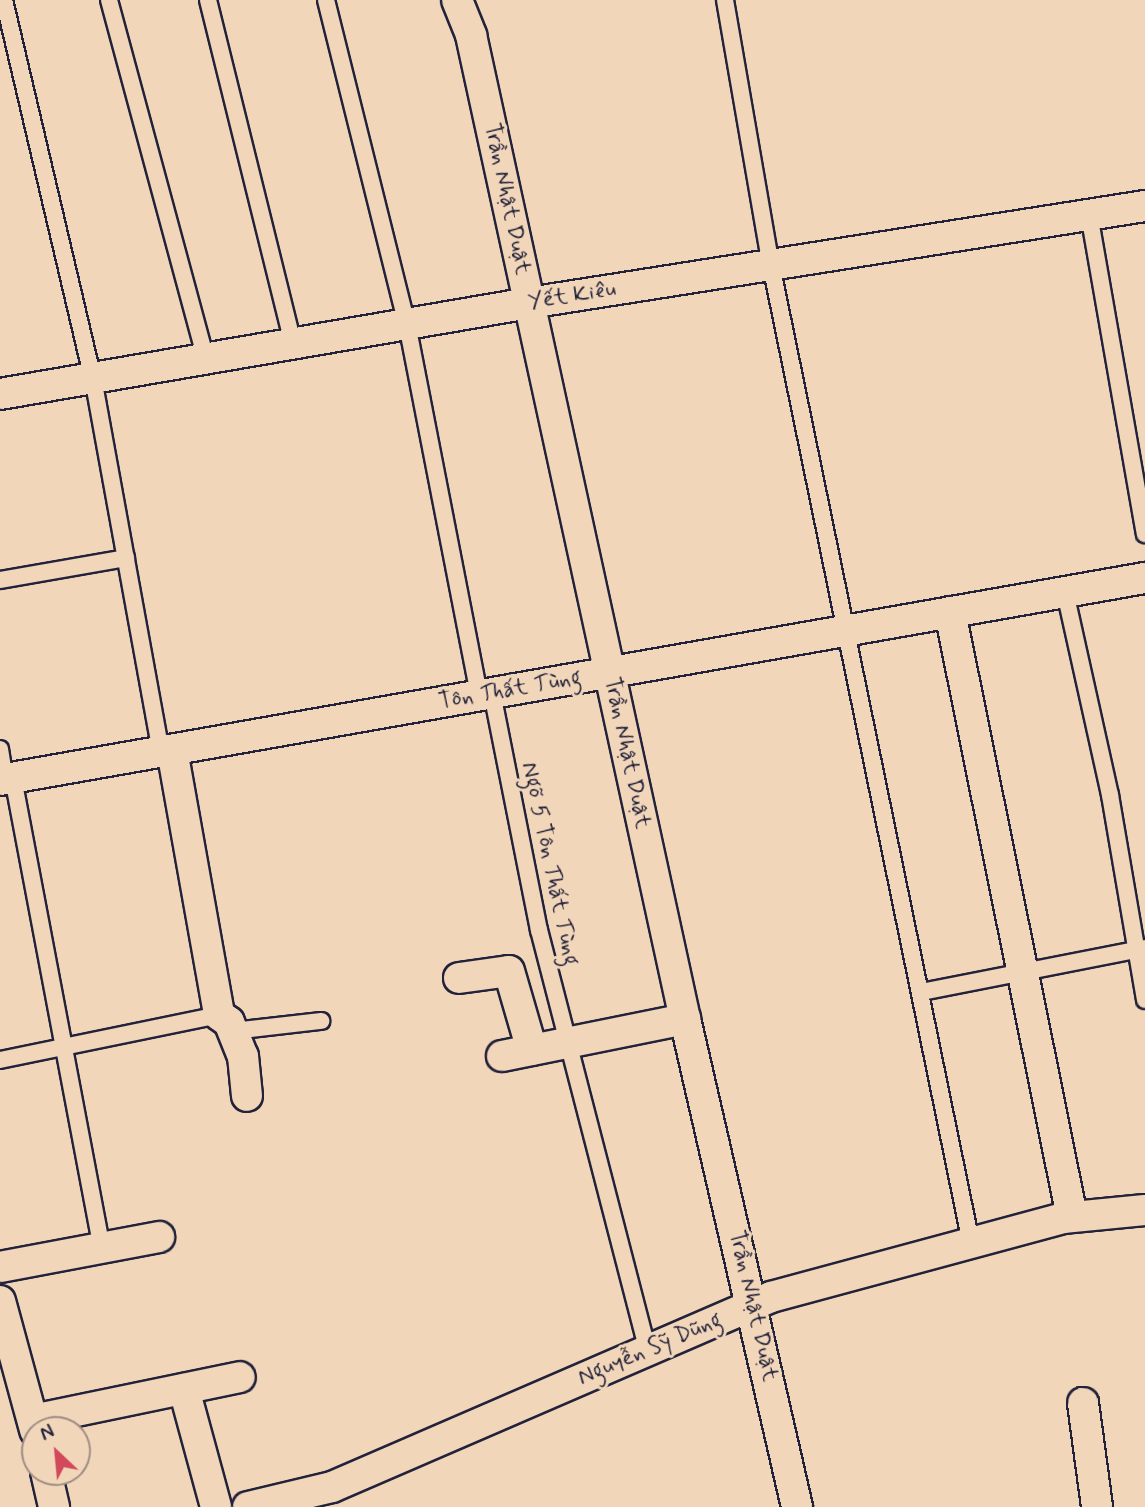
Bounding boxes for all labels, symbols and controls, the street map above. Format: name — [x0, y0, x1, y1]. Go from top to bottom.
street label: Trần Nhật Duật — [477, 120, 537, 278]
street label: Yết Kiêu — [526, 275, 618, 317]
street label: Tôn Thất Tùng — [438, 664, 582, 716]
street label: Trần Nhật Duật — [597, 674, 657, 832]
street label: Ngõ 5 Tôn Thất Tùng — [515, 761, 585, 967]
street label: Trần Nhật Duật — [722, 1227, 784, 1385]
street label: Nguyễn Sỹ Dũng — [573, 1306, 727, 1392]
north arrow — [21, 1416, 91, 1486]
text: N — [36, 1419, 59, 1447]

